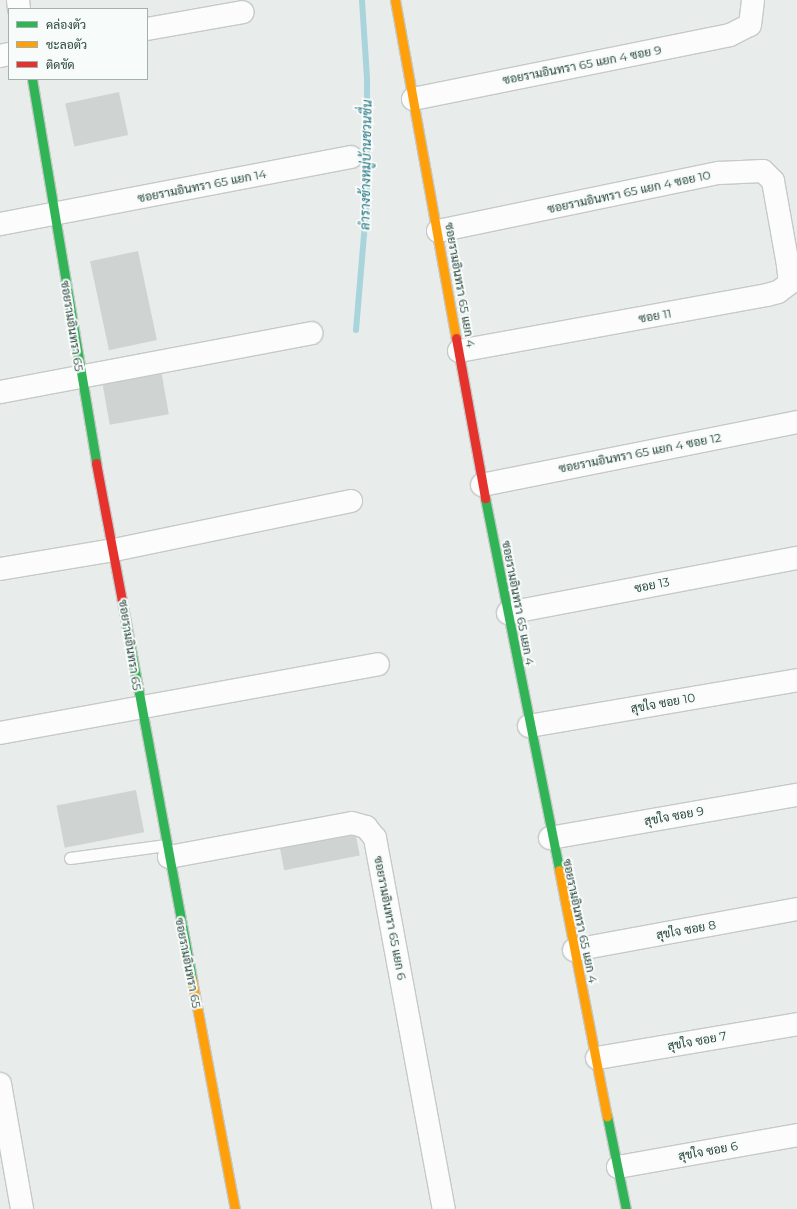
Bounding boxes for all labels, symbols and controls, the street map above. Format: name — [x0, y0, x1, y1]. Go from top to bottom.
legend — [8, 8, 148, 80]
text: คล่องตัว — [46, 17, 86, 32]
text: ชะลอตัว — [46, 37, 87, 52]
street label: ซอยรามอินทรา 65 แยก 4 ซอย 9 — [501, 43, 663, 87]
text: ติดขัด — [46, 57, 75, 72]
water label: ลำรางข้างหมู่บ้านชวนชื่น — [357, 100, 375, 230]
street label: ซอยรามอินทรา 65 แยก 14 — [136, 166, 268, 206]
street label: ซอยรามอินทรา 65 แยก 4 ซอย 10 — [546, 168, 712, 216]
street label: ซอยรามอินทรา 65 แยก 4 — [442, 221, 478, 349]
street label: ซอยรามอินทรา 65 — [58, 280, 86, 372]
street label: ซอย 11 — [637, 306, 673, 326]
street label: ซอยรามอินทรา 65 แยก 4 ซอย 12 — [557, 430, 723, 476]
street label: ซอยรามอินทรา 65 แยก 4 — [499, 539, 537, 667]
street label: ซอย 13 — [633, 575, 671, 595]
street label: ซอยรามอินทรา 65 — [116, 599, 144, 691]
street label: สุขใจ ซอย 10 — [630, 690, 696, 716]
street label: สุขใจ ซอย 9 — [643, 804, 705, 828]
street label: ซอยรามอินทรา 65 แยก 6 — [371, 855, 409, 981]
street label: ซอยรามอินทรา 65 แยก 4 — [560, 858, 600, 984]
street label: ซอยรามอินทรา 65 — [172, 917, 204, 1009]
street label: สุขใจ ซอย 8 — [655, 918, 717, 942]
street label: สุขใจ ซอย 7 — [666, 1029, 728, 1053]
street label: สุขใจ ซอย 6 — [677, 1139, 739, 1163]

